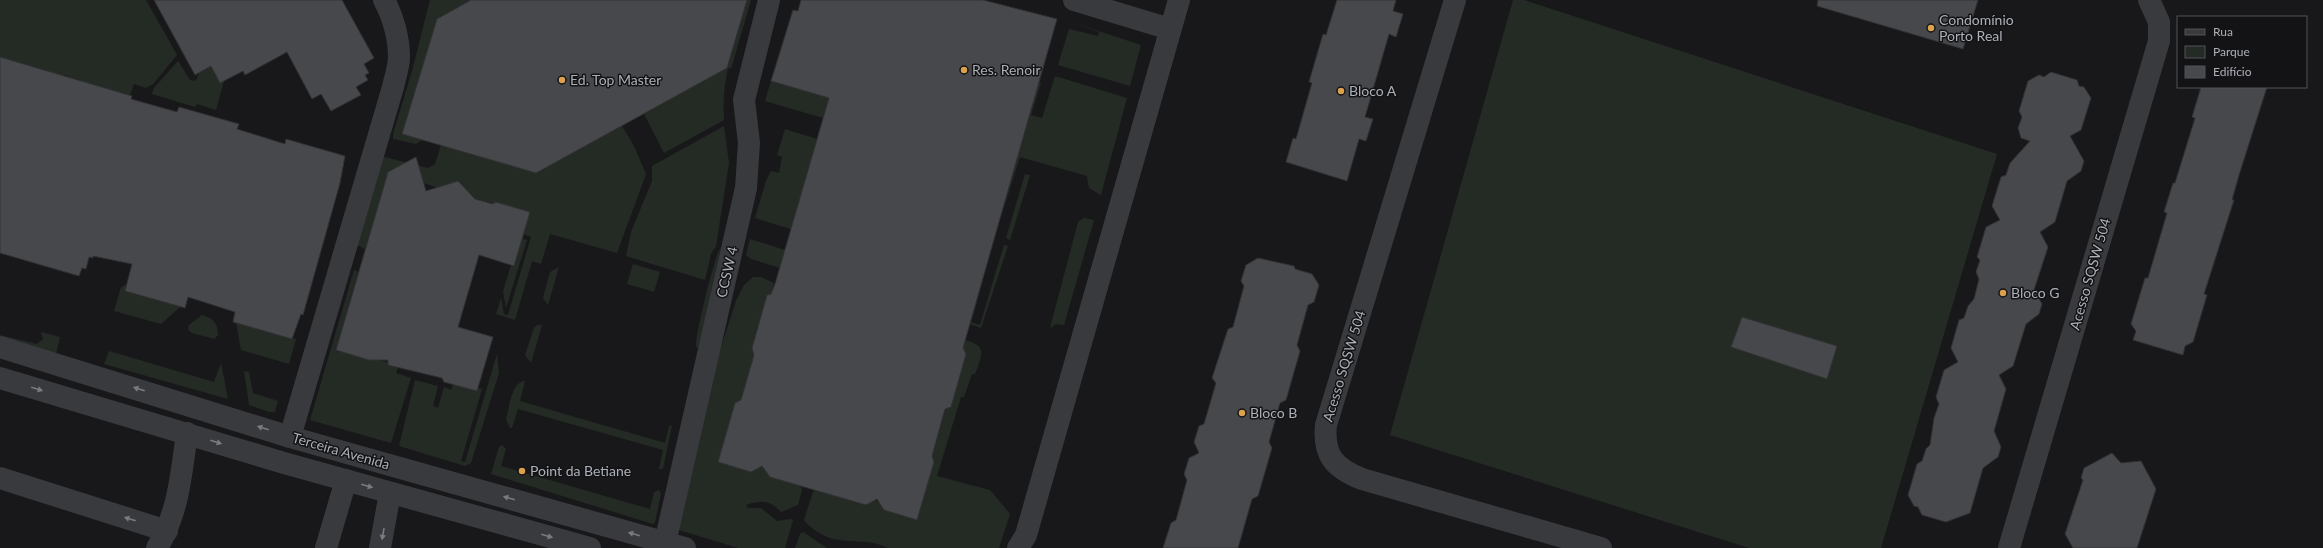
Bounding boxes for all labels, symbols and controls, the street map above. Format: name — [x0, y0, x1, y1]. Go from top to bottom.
place label: Condomínio Porto Real — [1939, 11, 2014, 44]
legend — [2177, 16, 2307, 88]
marker: Condomínio Porto Real — [1926, 23, 1936, 33]
text: Rua — [2213, 24, 2233, 39]
text: Parque — [2213, 44, 2250, 59]
place label: Res. Renoir — [972, 61, 1041, 78]
text: Edifício — [2213, 64, 2252, 79]
marker: Res. Renoir — [959, 65, 969, 75]
place label: Ed. Top Master — [570, 71, 661, 88]
marker: Ed. Top Master — [557, 75, 567, 85]
place label: Bloco A — [1349, 82, 1397, 99]
marker: Bloco A — [1336, 86, 1346, 96]
street label: Acesso SQSW 504 — [2065, 216, 2114, 332]
street label: CCSW 4 — [712, 245, 741, 299]
place label: Bloco G — [2011, 284, 2059, 301]
marker: Bloco G — [1998, 288, 2008, 298]
street label: Acesso SQSW 504 — [1319, 308, 1369, 424]
one-way arrow — [132, 386, 144, 392]
one-way arrow — [32, 387, 44, 393]
place label: Bloco B — [1250, 404, 1297, 421]
marker: Bloco B — [1237, 408, 1247, 418]
one-way arrow — [256, 425, 268, 431]
street label: Terceira Avenida — [291, 429, 392, 473]
one-way arrow — [210, 439, 222, 445]
place label: Point da Betiane — [530, 462, 631, 479]
marker: Point da Betiane — [517, 466, 527, 476]
one-way arrow — [362, 483, 374, 489]
one-way arrow — [503, 495, 515, 501]
one-way arrow — [123, 516, 135, 522]
one-way arrow — [380, 528, 386, 540]
one-way arrow — [627, 531, 639, 537]
one-way arrow — [541, 533, 553, 539]

